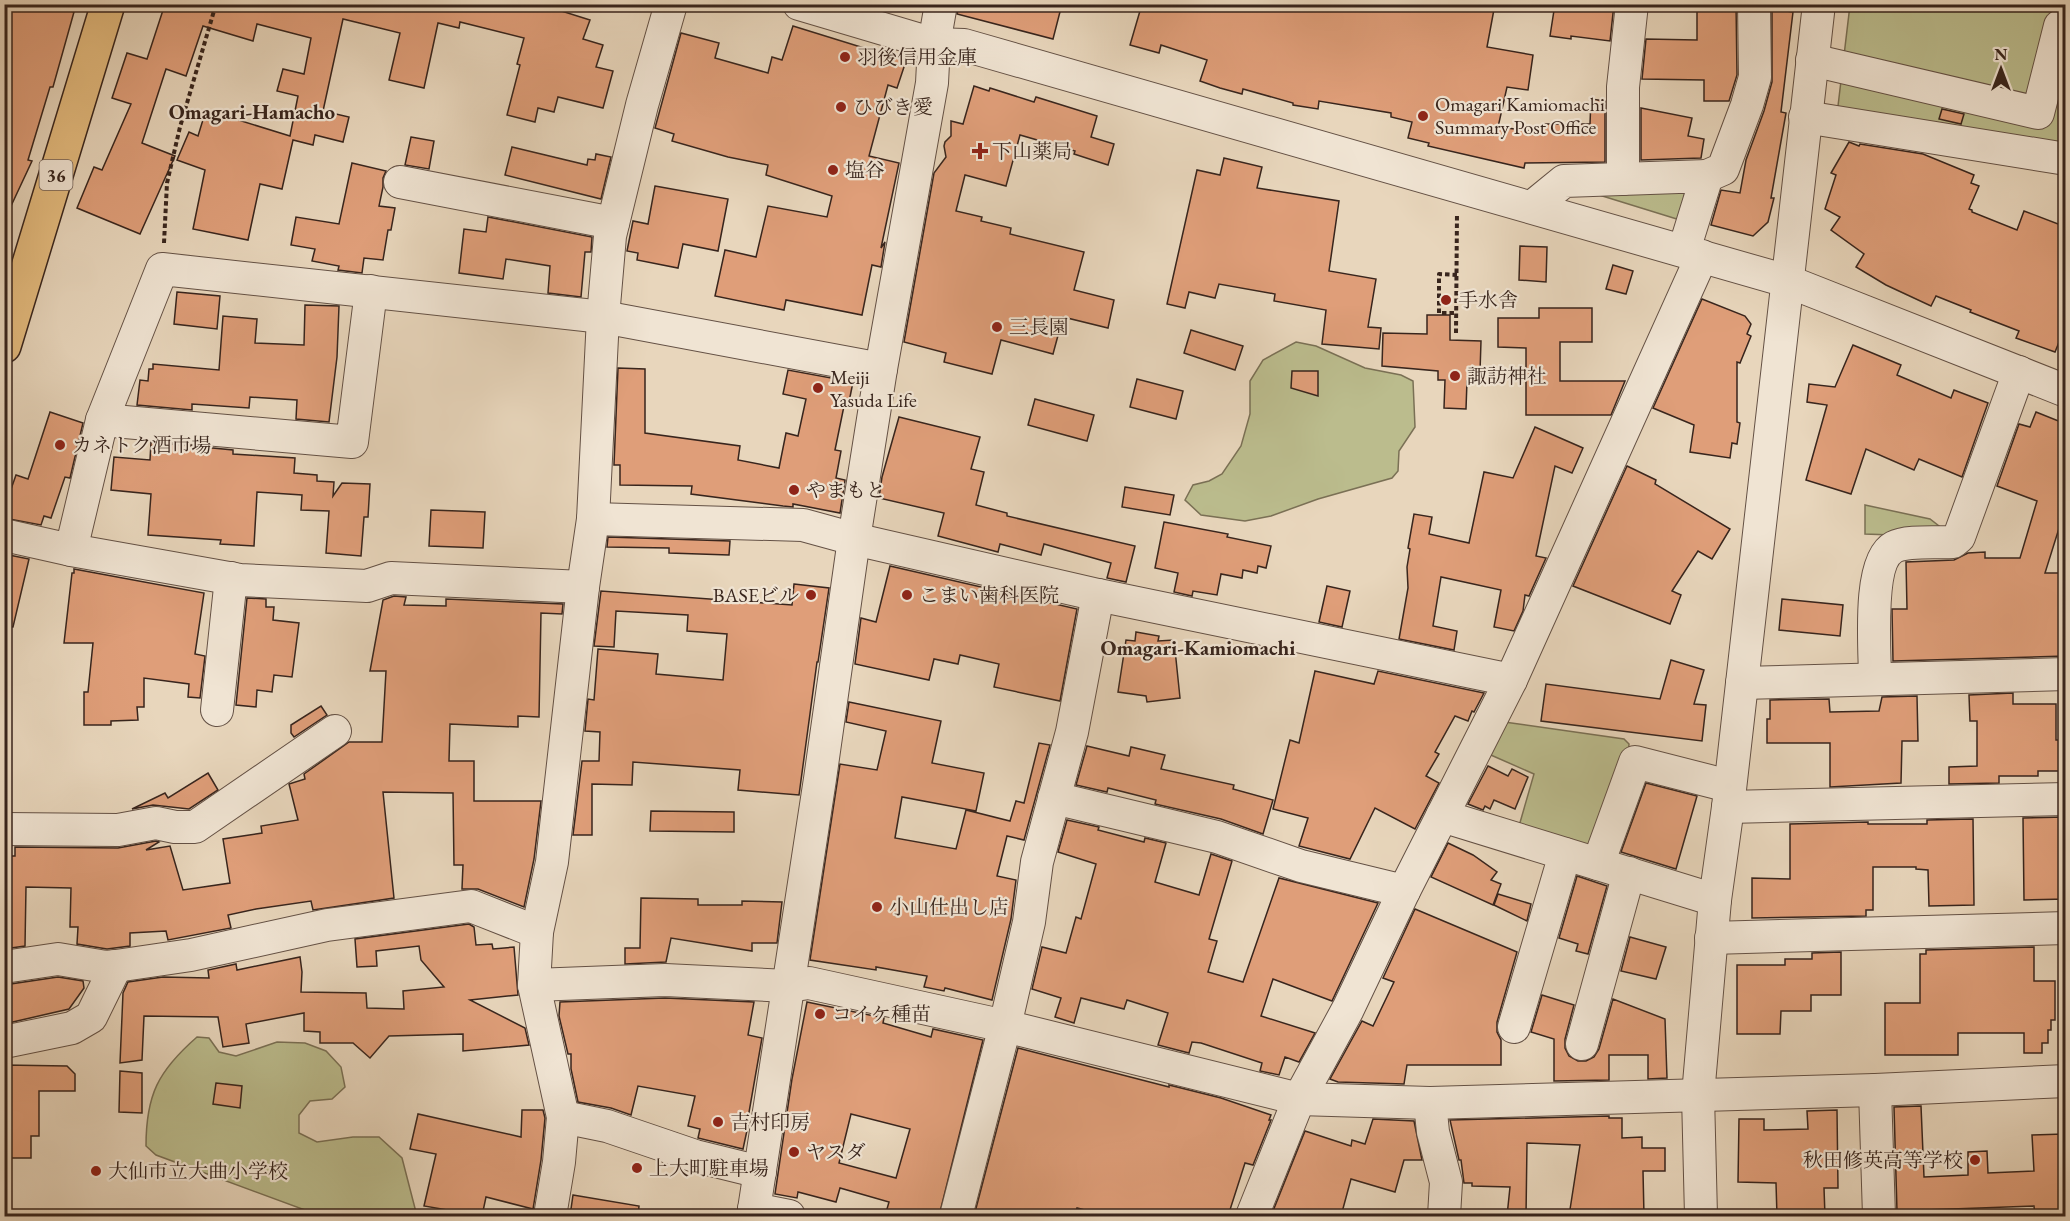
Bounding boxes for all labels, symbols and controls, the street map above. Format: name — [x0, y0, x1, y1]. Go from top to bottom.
north arrow — [1971, 39, 2031, 99]
place label: 羽後信用金庫 — [857, 44, 977, 70]
text: N — [1995, 44, 2008, 65]
marker: 羽後信用金庫 — [838, 50, 852, 64]
place label: Omagari Kamiomachi Summary Post Office — [1435, 91, 1605, 140]
place label: ひびき愛 — [853, 94, 933, 120]
district label: Omagari-Hamacho — [169, 98, 336, 125]
marker: ひびき愛 — [834, 100, 848, 114]
marker: Omagari Kamiomachi Summary Post Office — [1416, 109, 1430, 123]
place label: 下山薬局 — [992, 138, 1072, 164]
marker: 下山薬局 — [973, 144, 987, 158]
place label: 塩谷 — [845, 157, 885, 183]
road number: 36 — [40, 160, 72, 190]
marker: 塩谷 — [826, 163, 840, 177]
place label: 手水舎 — [1458, 287, 1518, 313]
marker: 手水舎 — [1439, 293, 1453, 307]
place label: 三長園 — [1009, 314, 1069, 340]
marker: 三長園 — [990, 320, 1004, 334]
place label: 諏訪神社 — [1467, 363, 1547, 389]
place label: Meiji Yasuda Life — [830, 364, 917, 413]
marker: 諏訪神社 — [1448, 369, 1462, 383]
marker: Meiji Yasuda Life — [811, 381, 825, 395]
place label: カネトク酒市場 — [72, 432, 212, 458]
marker: カネトク酒市場 — [53, 438, 67, 452]
place label: やまもと — [806, 477, 886, 503]
marker: やまもと — [787, 483, 801, 497]
place label: BASEビル — [713, 582, 799, 608]
place label: こまい歯科医院 — [919, 582, 1059, 608]
marker: BASEビル — [804, 588, 818, 602]
marker: こまい歯科医院 — [900, 588, 914, 602]
district label: Omagari-Kamiomachi — [1101, 634, 1295, 661]
place label: 小山仕出し店 — [889, 894, 1009, 920]
marker: 小山仕出し店 — [870, 900, 884, 914]
place label: コイケ種苗 — [832, 1001, 931, 1027]
marker: コイケ種苗 — [813, 1007, 827, 1021]
place label: 吉村印房 — [730, 1109, 810, 1135]
marker: 吉村印房 — [711, 1115, 725, 1129]
place label: ヤスダ — [806, 1139, 866, 1165]
marker: ヤスダ — [787, 1145, 801, 1159]
place label: 秋田修英高等学校 — [1803, 1147, 1963, 1173]
marker: 秋田修英高等学校 — [1968, 1153, 1982, 1167]
place label: 上大町駐車場 — [649, 1155, 769, 1181]
place label: 大仙市立大曲小学校 — [108, 1158, 288, 1184]
marker: 上大町駐車場 — [630, 1161, 644, 1175]
marker: 大仙市立大曲小学校 — [89, 1164, 103, 1178]

